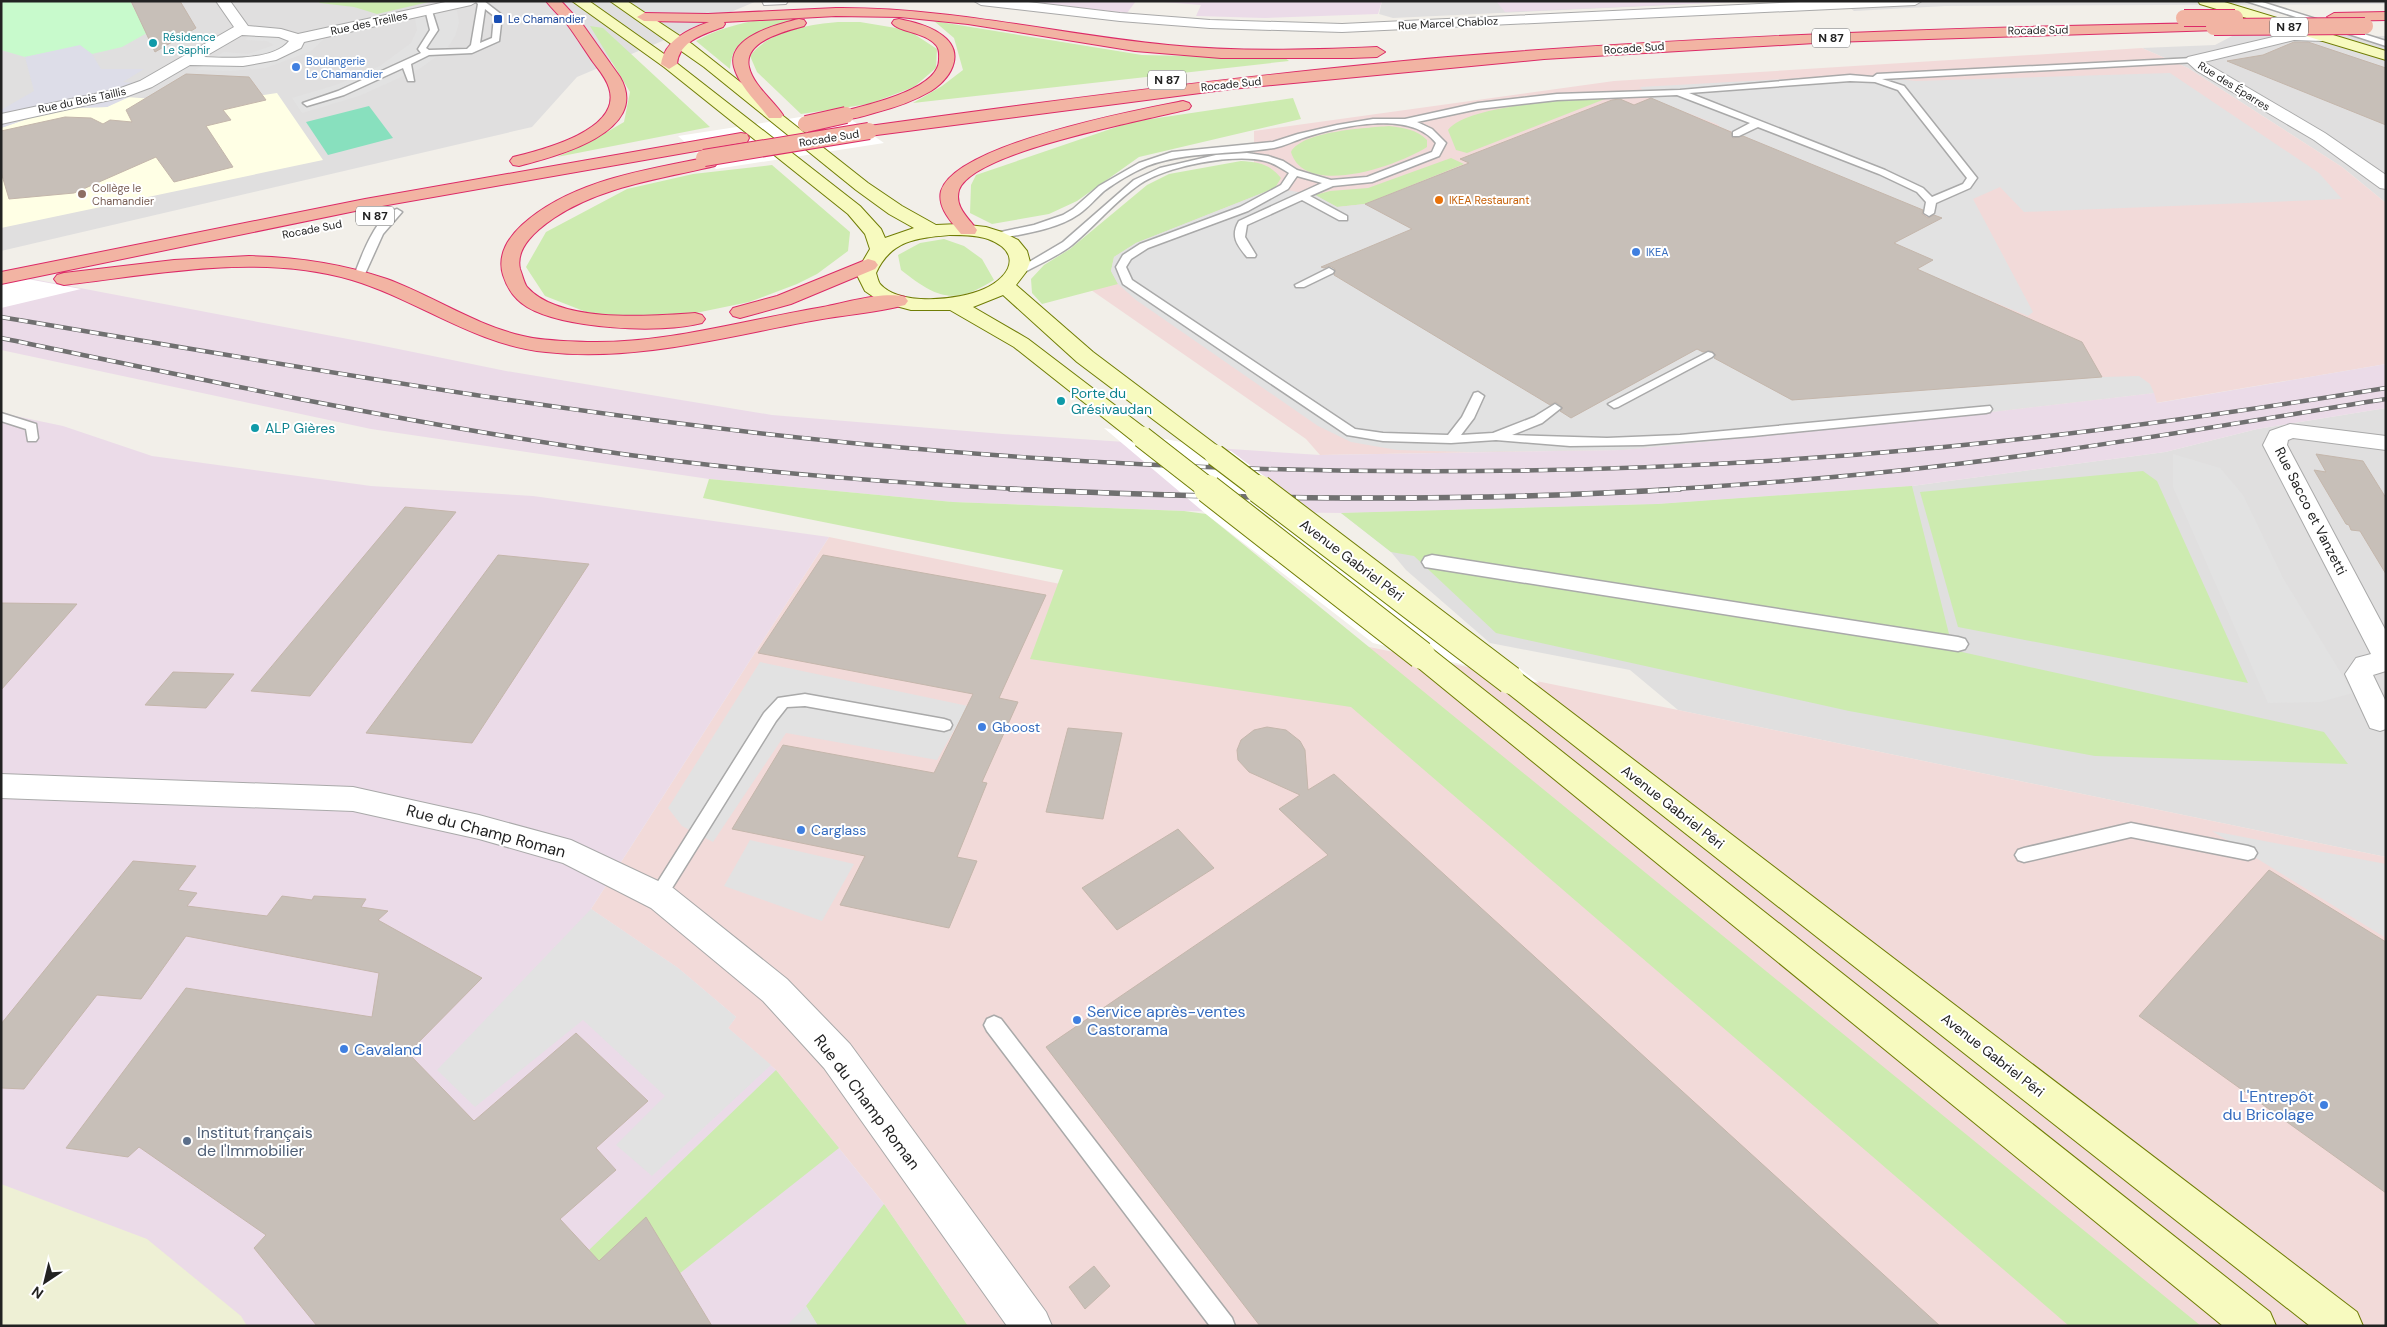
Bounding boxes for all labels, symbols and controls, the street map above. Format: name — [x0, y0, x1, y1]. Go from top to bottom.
street label: Rue des Treilles — [329, 8, 409, 38]
place label: Le Chamandier — [508, 12, 585, 26]
marker: Le Chamandier — [492, 13, 504, 25]
street label: Rue Marcel Chabloz — [1398, 13, 1498, 33]
road number: N 87 — [2270, 18, 2308, 36]
street label: Rocade Sud — [2008, 22, 2069, 38]
road number: N 87 — [1812, 28, 1850, 48]
place label: Résidence Le Saphir — [163, 30, 216, 57]
marker: Résidence Le Saphir — [147, 37, 159, 49]
street label: Rocade Sud — [1603, 39, 1665, 57]
place label: Boulangerie Le Chamandier — [306, 54, 383, 81]
street label: Rue des Éparres — [2195, 58, 2273, 114]
marker: Boulangerie Le Chamandier — [290, 61, 302, 73]
road number: N 87 — [1148, 70, 1186, 90]
street label: Rocade Sud — [1200, 74, 1262, 94]
street label: Rue du Bois Taillis — [37, 84, 127, 116]
street label: Rocade Sud — [798, 126, 860, 150]
place label: Collège le Chamandier — [92, 181, 154, 208]
marker: Collège le Chamandier — [76, 188, 88, 200]
place label: IKEA Restaurant — [1449, 193, 1529, 207]
marker: IKEA Restaurant — [1433, 194, 1445, 206]
road number: N 87 — [356, 207, 394, 226]
street label: Rocade Sud — [281, 216, 343, 242]
place label: IKEA — [1646, 245, 1669, 259]
marker: IKEA — [1630, 246, 1642, 258]
place label: Porte du Grésivaudan — [1071, 384, 1152, 418]
marker: Porte du Grésivaudan — [1055, 395, 1067, 407]
place label: ALP Gières — [265, 419, 335, 437]
marker: ALP Gières — [249, 422, 261, 434]
street label: Rue Sacco et Vanzetti — [2271, 444, 2351, 578]
street label: Avenue Gabriel Péri — [1296, 515, 1408, 605]
place label: Gboost — [992, 718, 1040, 736]
marker: Gboost — [976, 721, 988, 733]
street label: Avenue Gabriel Péri — [1618, 761, 1728, 853]
street label: Rue du Champ Roman — [404, 800, 568, 862]
place label: Carglass — [811, 821, 866, 839]
marker: Carglass — [795, 824, 807, 836]
place label: Service après-ventes Castorama — [1087, 1001, 1246, 1040]
street label: Avenue Gabriel Péri — [1938, 1009, 2048, 1101]
marker: Service après-ventes Castorama — [1071, 1014, 1083, 1026]
street label: Rue du Champ Roman — [809, 1030, 925, 1174]
place label: Cavaland — [354, 1039, 422, 1060]
marker: Cavaland — [338, 1043, 350, 1055]
place label: L'Entrepôt du Bricolage — [2223, 1086, 2314, 1125]
marker: L'Entrepôt du Bricolage — [2318, 1099, 2330, 1111]
place label: Institut français de l'Immobilier — [197, 1122, 313, 1161]
marker: Institut français de l'Immobilier — [181, 1135, 193, 1147]
north arrow — [20, 1257, 70, 1307]
text: N — [28, 1282, 47, 1303]

